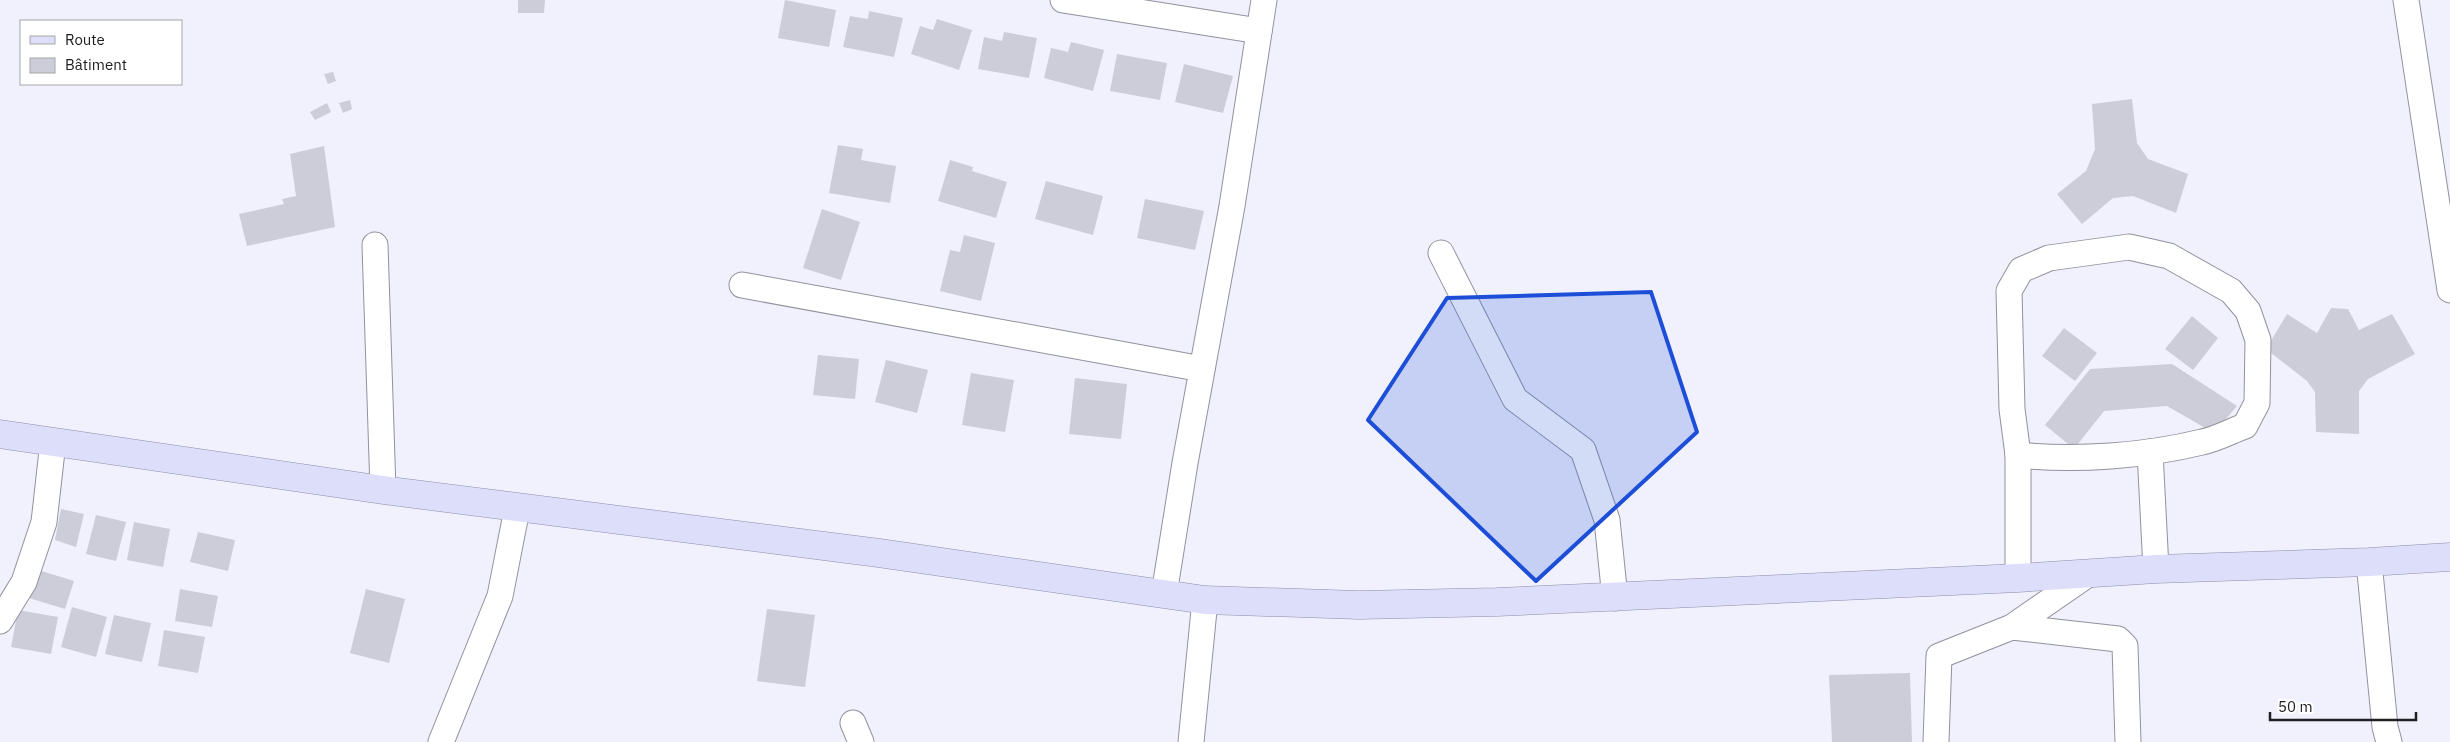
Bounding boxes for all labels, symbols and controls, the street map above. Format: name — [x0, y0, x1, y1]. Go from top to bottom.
legend — [20, 20, 182, 85]
text: Route — [65, 30, 105, 49]
text: Bâtiment — [65, 55, 127, 74]
scale bar — [2270, 690, 2416, 722]
text: 50 m — [2278, 697, 2313, 716]

